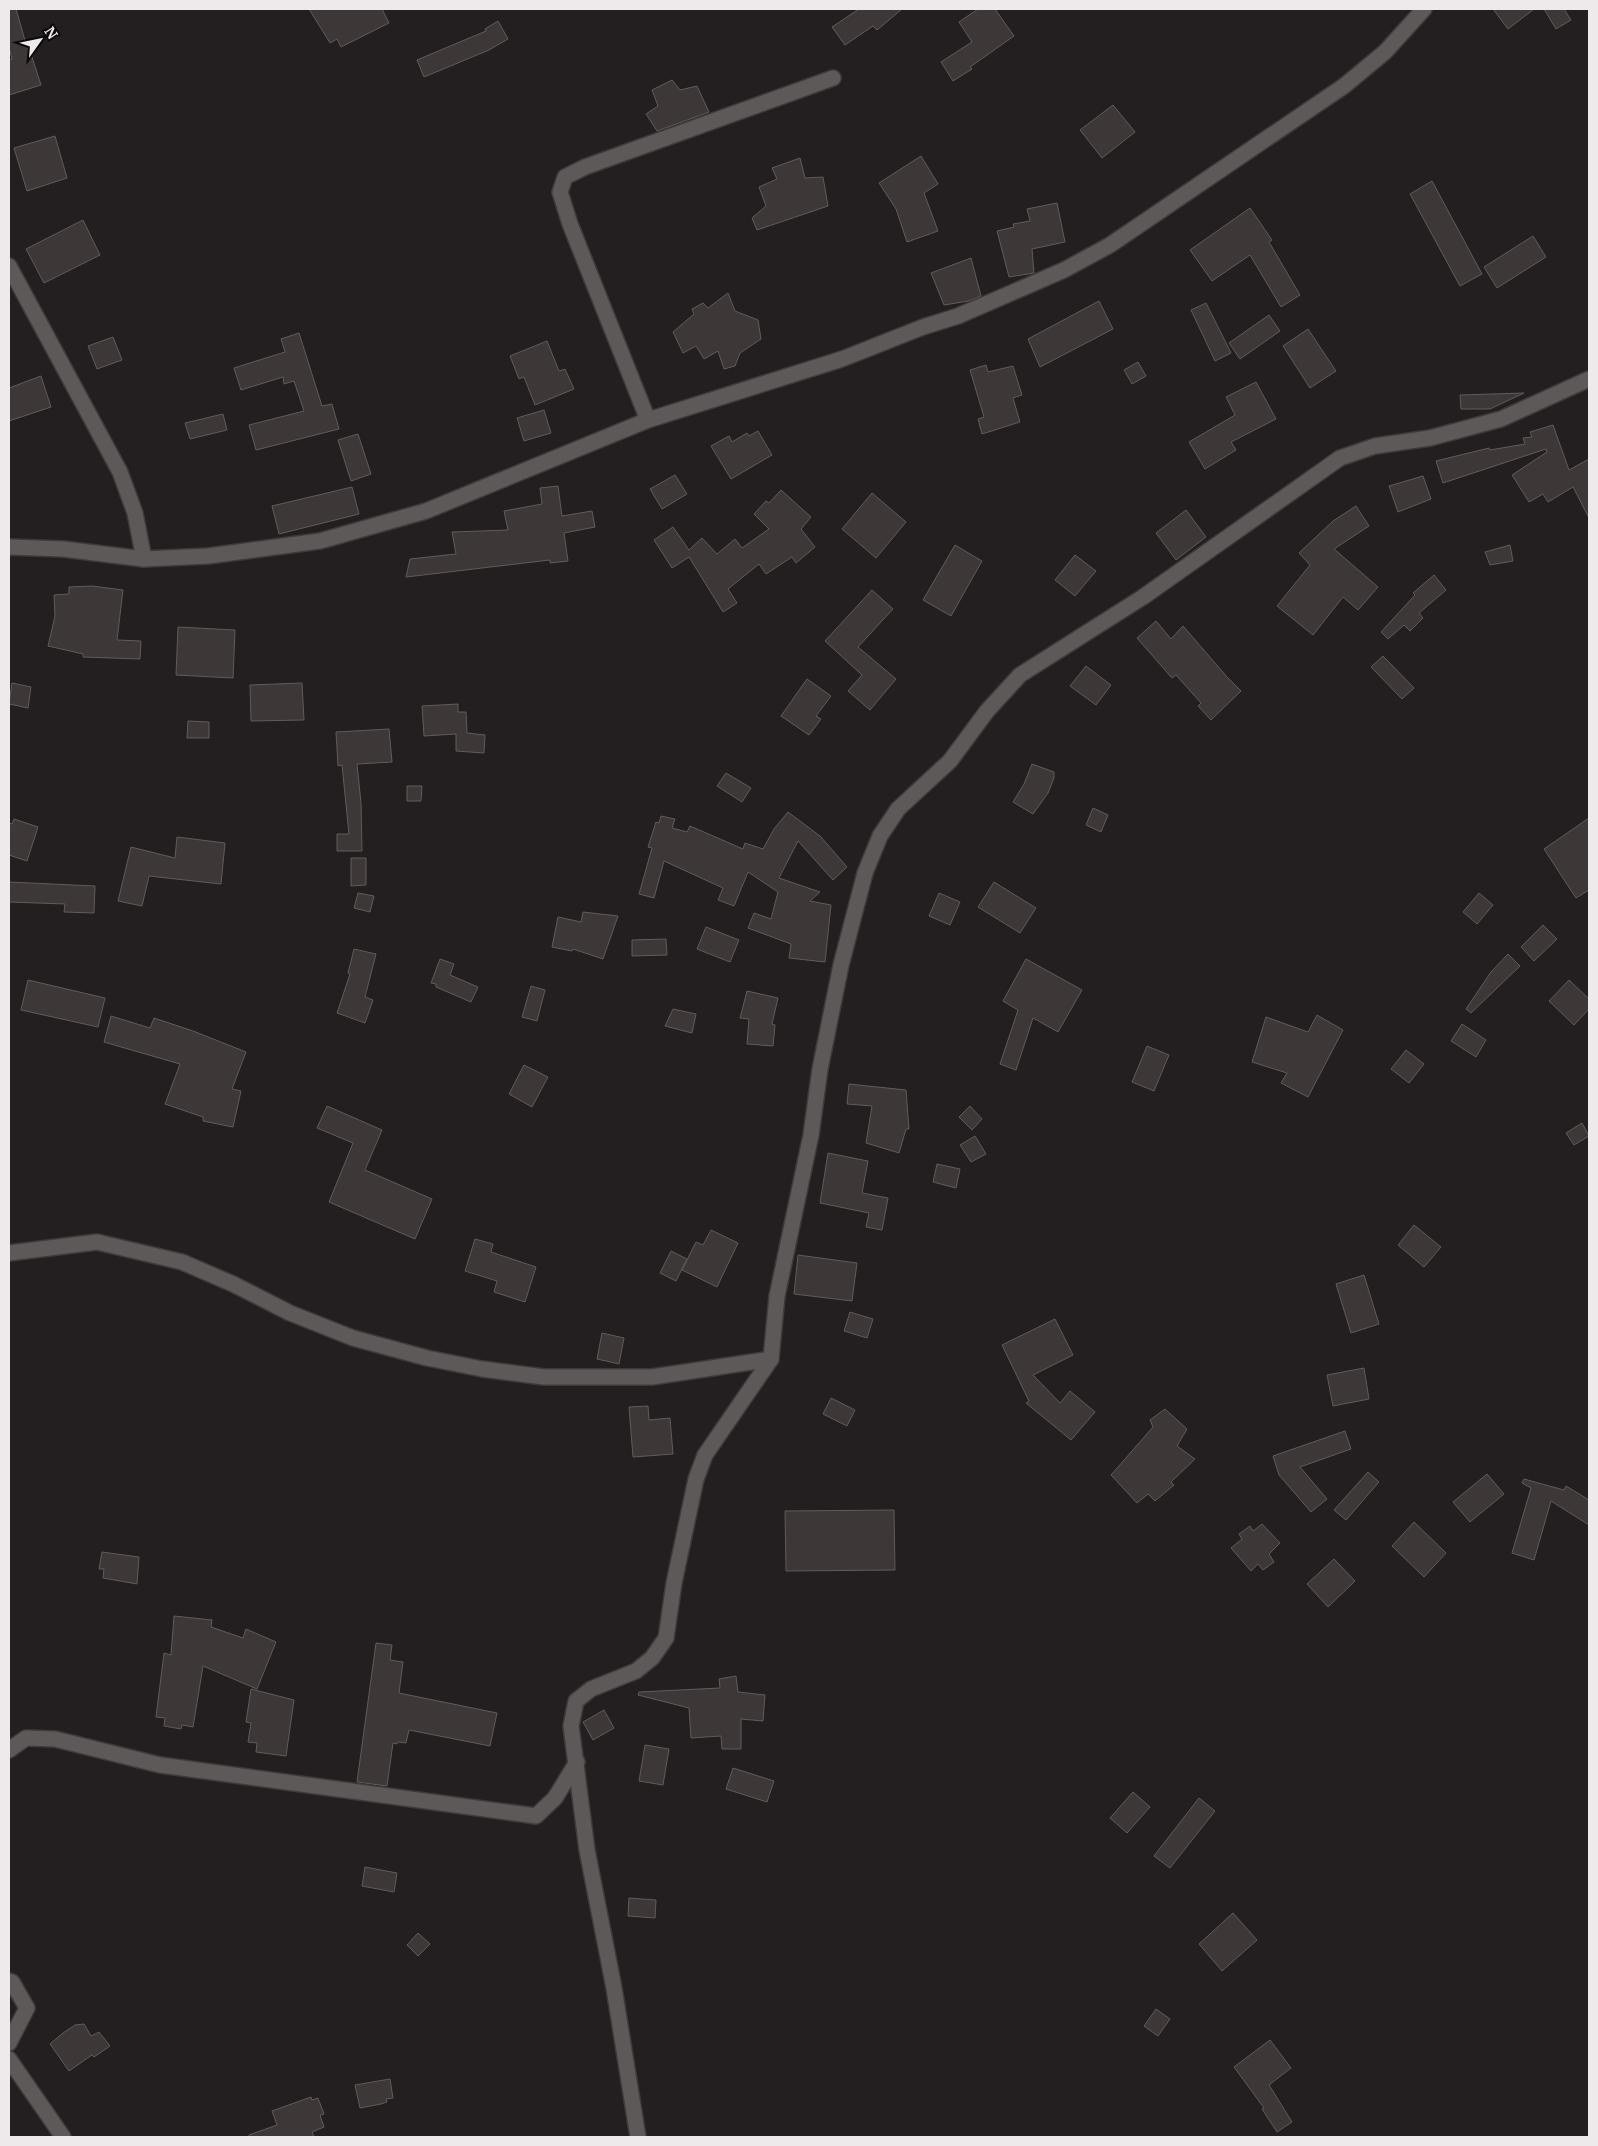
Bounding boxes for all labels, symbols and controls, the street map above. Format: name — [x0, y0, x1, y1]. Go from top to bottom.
north arrow — [15, 15, 65, 65]
text: N — [40, 23, 61, 42]

